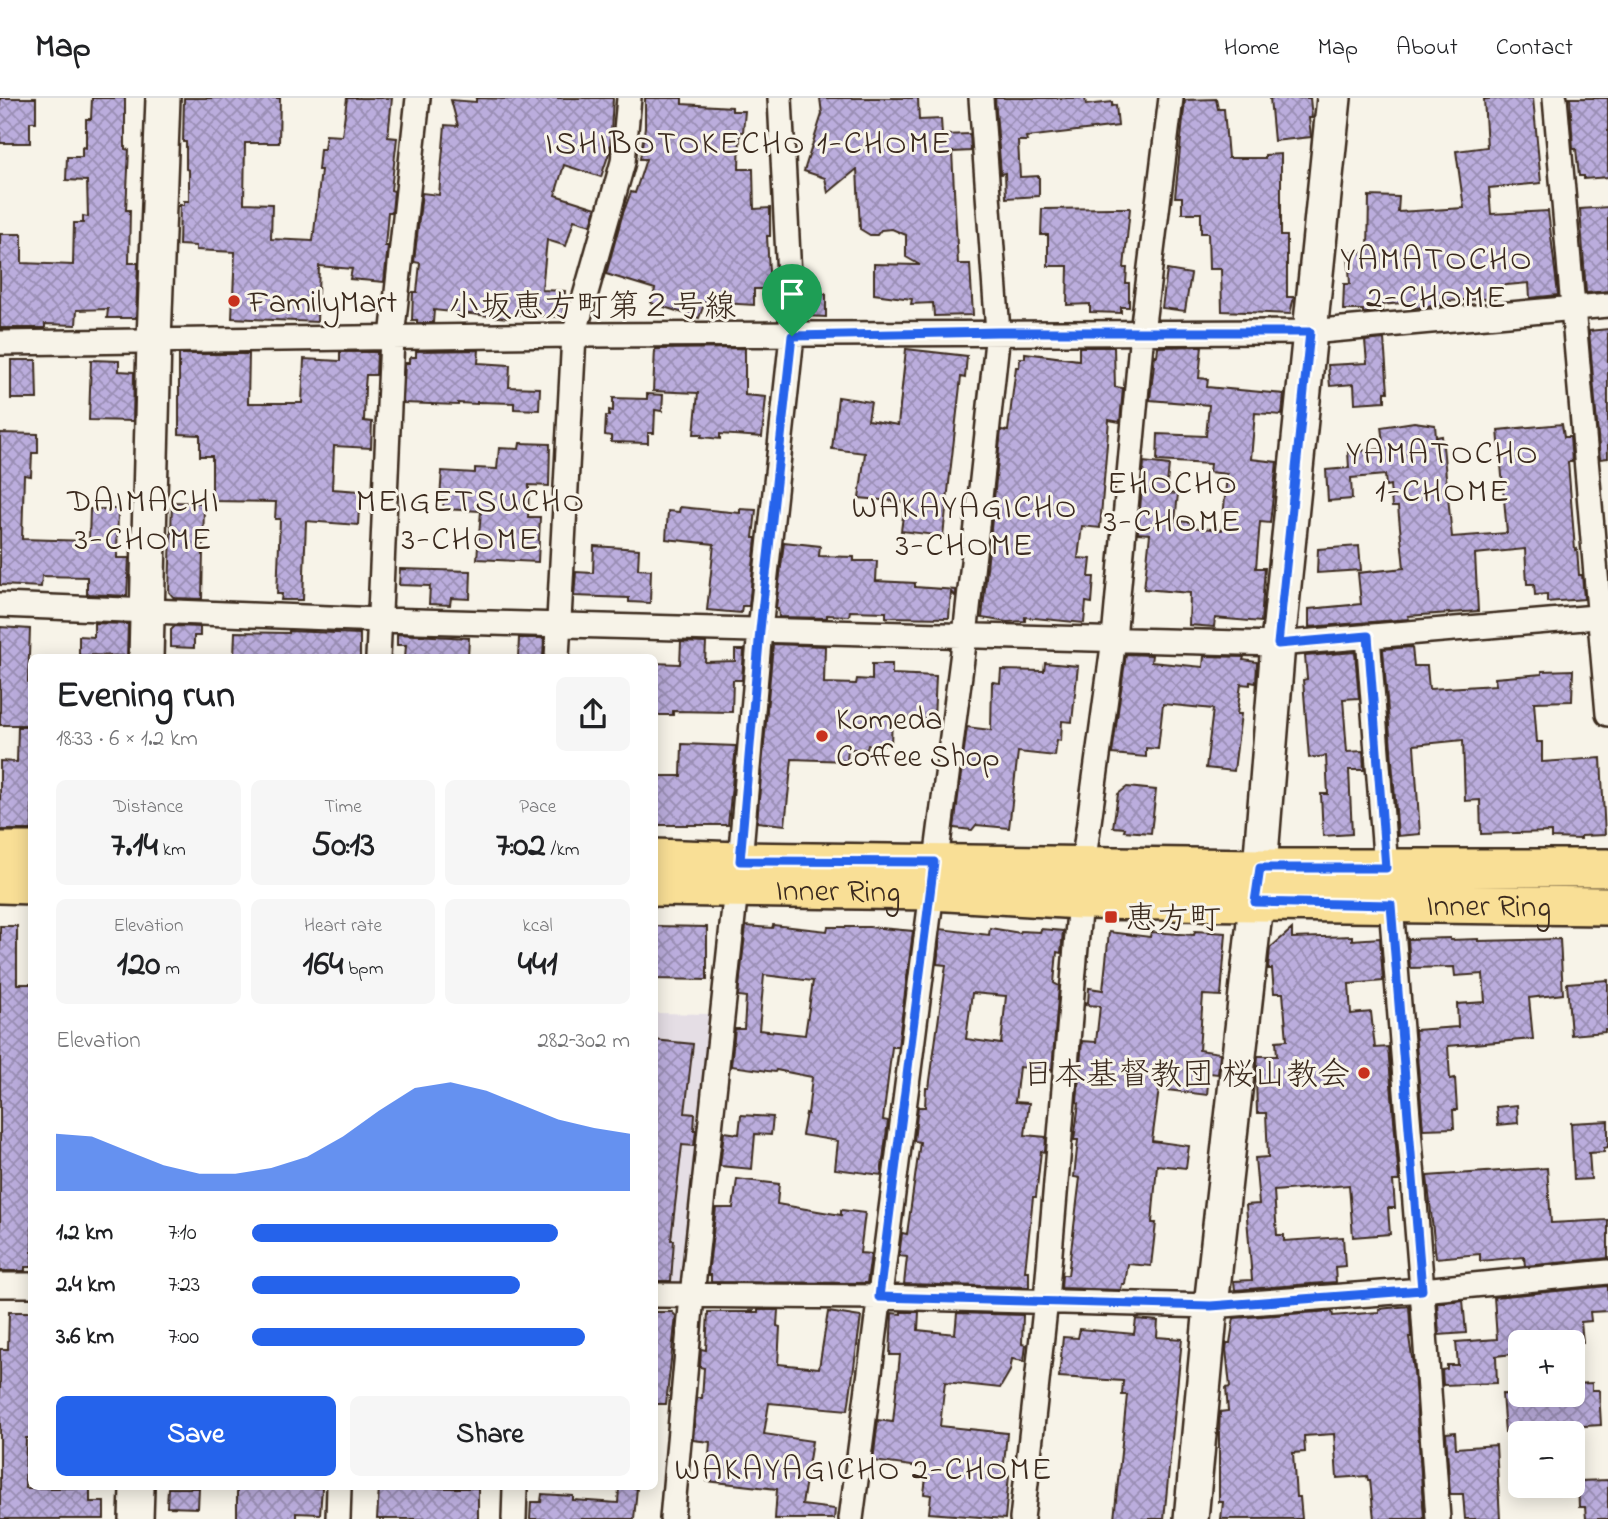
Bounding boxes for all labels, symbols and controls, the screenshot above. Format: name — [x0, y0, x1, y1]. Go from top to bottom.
text: Map — [35, 24, 91, 72]
text: Home — [1224, 31, 1280, 66]
text: Map — [1318, 31, 1358, 66]
text: About — [1396, 31, 1458, 66]
text: Contact — [1496, 31, 1573, 66]
district label: ISHIBOTOKECHO 1-CHOME — [545, 121, 953, 169]
district label: YAMATOCHO 2-CHOME — [1340, 237, 1534, 323]
pin — [762, 264, 822, 336]
icon: arrive — [773, 275, 811, 313]
place label: FamilyMart — [247, 281, 397, 328]
street label: 小坂恵方町第２号線 — [448, 285, 736, 332]
marker: FamilyMart — [226, 293, 242, 309]
district label: YAMATOCHO 1-CHOME — [1346, 431, 1540, 517]
district label: EHOCHO 3-CHOME — [1103, 461, 1243, 547]
district label: DAIMACHI 3-CHOME — [66, 479, 221, 565]
district label: MEIGETSUCHO 3-CHOME — [356, 479, 586, 565]
district label: WAKAYAGICHO 3-CHOME — [851, 485, 1079, 571]
text: Evening run — [56, 669, 235, 725]
button: share — [556, 677, 630, 751]
place label: Komeda Coffee Shop — [836, 698, 1000, 782]
text: 18:33 · 6 × 1.2 km — [56, 723, 198, 756]
marker: Komeda Coffee Shop — [814, 728, 830, 744]
text: Distance — [113, 794, 183, 821]
text: Time — [324, 794, 362, 821]
text: Pace — [519, 794, 556, 821]
text: 7.14 — [111, 821, 158, 872]
text: 50:13 — [311, 821, 375, 872]
text: 7:02 — [496, 821, 546, 872]
text: km — [158, 837, 186, 864]
text: /km — [546, 837, 579, 864]
street label: Inner Ring — [775, 869, 901, 918]
street label: Inner Ring — [1426, 884, 1551, 932]
place label: 恵方町 — [1125, 897, 1221, 944]
marker: 恵方町 — [1103, 909, 1119, 925]
text: Elevation — [113, 913, 183, 940]
text: Heart rate — [304, 913, 382, 940]
text: kcal — [523, 913, 553, 940]
text: 120 — [117, 940, 160, 991]
text: 164 — [303, 940, 344, 991]
text: 441 — [518, 940, 558, 991]
text: m — [160, 956, 180, 983]
text: bpm — [344, 956, 383, 983]
text: Elevation — [56, 1025, 141, 1058]
text: 282–302 m — [537, 1025, 630, 1058]
place label: 日本基督教団 桜山教会 — [1022, 1053, 1350, 1100]
marker: 日本基督教団 桜山教会 — [1356, 1065, 1372, 1081]
text: 1.2 km — [56, 1217, 113, 1250]
text: 7:10 — [168, 1217, 197, 1250]
text: 2.4 km — [56, 1269, 115, 1302]
text: 7:23 — [168, 1269, 200, 1302]
text: 3.6 km — [56, 1321, 114, 1354]
text: 7:00 — [168, 1321, 199, 1354]
map controls — [1508, 1330, 1585, 1498]
button: + — [1508, 1330, 1585, 1407]
button: Save — [56, 1396, 336, 1476]
button: Share — [350, 1396, 630, 1476]
button: − — [1508, 1421, 1585, 1498]
district label: WAKAYAGICHO 2-CHOME — [674, 1447, 1054, 1495]

